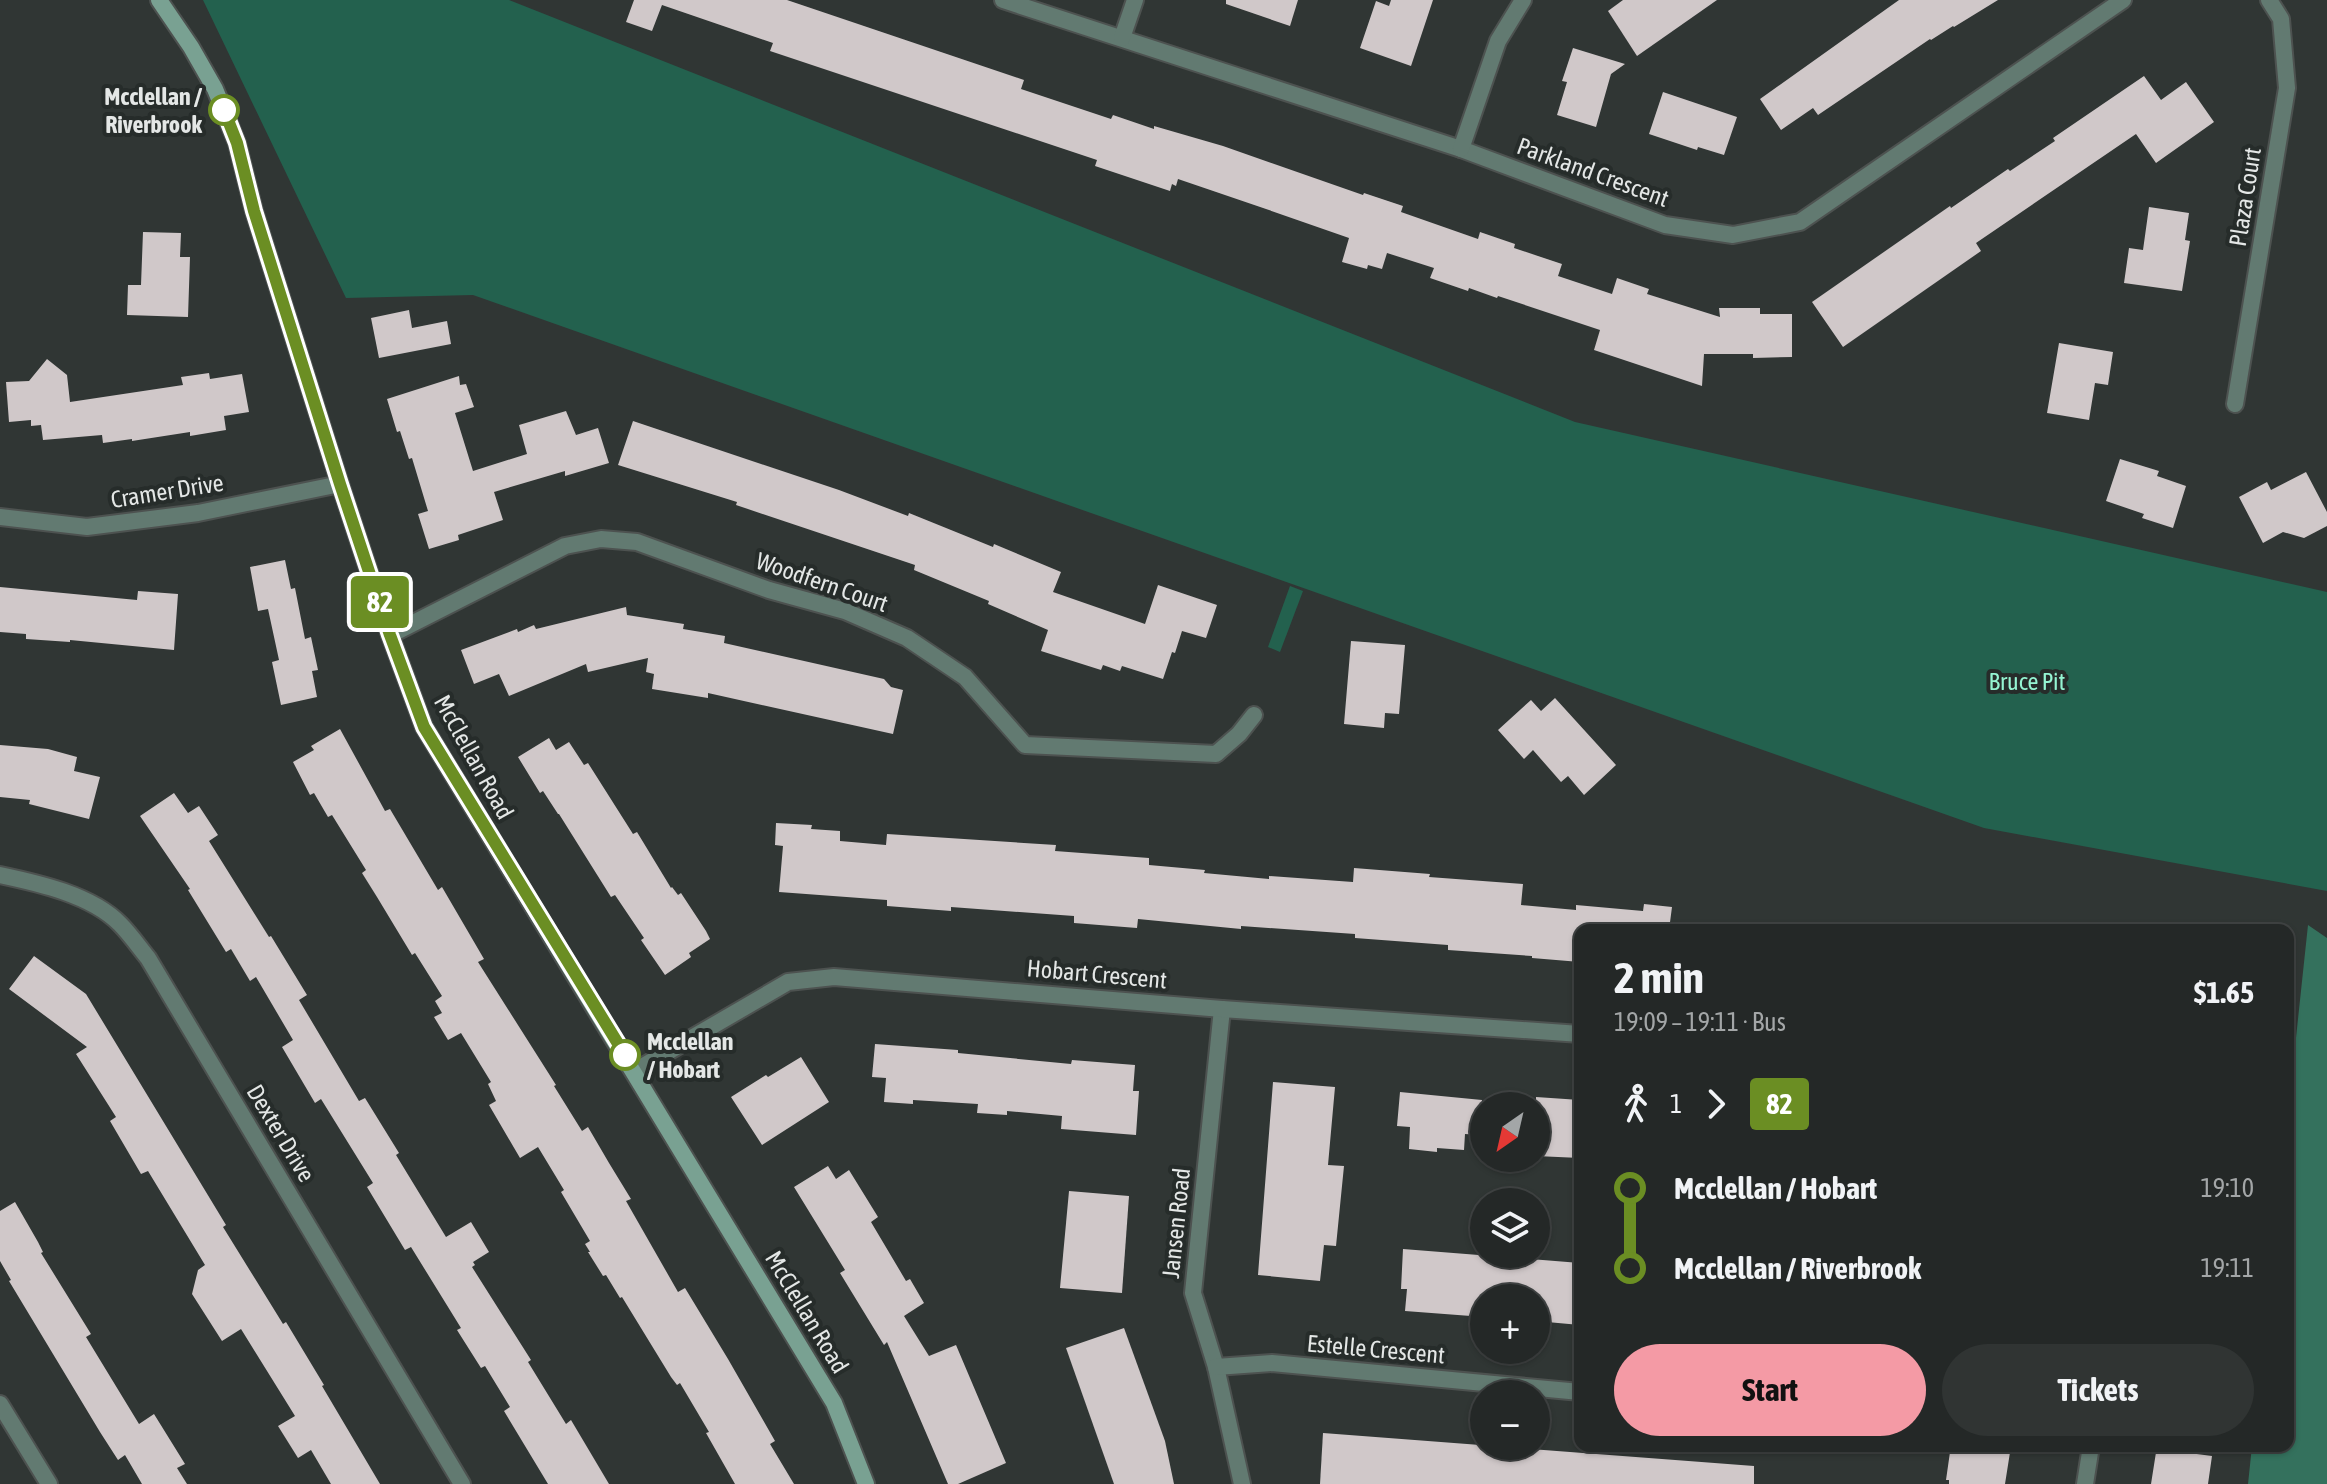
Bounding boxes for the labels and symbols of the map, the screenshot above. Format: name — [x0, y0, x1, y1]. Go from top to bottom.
place label: Mcclellan / Riverbrook — [104, 83, 203, 138]
marker: Mcclellan / Riverbrook — [209, 95, 239, 125]
street label: Parkland Crescent — [1513, 132, 1673, 212]
street label: Plaza Court — [2224, 146, 2266, 248]
street label: Cramer Drive — [109, 469, 225, 513]
street label: Woodfern Court — [753, 547, 892, 617]
line badge: 82 — [344, 576, 416, 628]
park label: Bruce Pit — [1989, 668, 2065, 695]
street label: McClellan Road — [429, 690, 519, 824]
street label: Hobart Crescent — [1026, 954, 1168, 994]
place label: Mcclellan / Hobart — [647, 1028, 733, 1083]
marker: Mcclellan / Hobart — [610, 1040, 640, 1070]
street label: Dexter Drive — [242, 1080, 320, 1186]
north arrow — [1470, 1092, 1550, 1172]
street label: Jansen Road — [1157, 1167, 1195, 1279]
street label: McClellan Road — [760, 1246, 854, 1378]
street label: Estelle Crescent — [1306, 1330, 1446, 1368]

